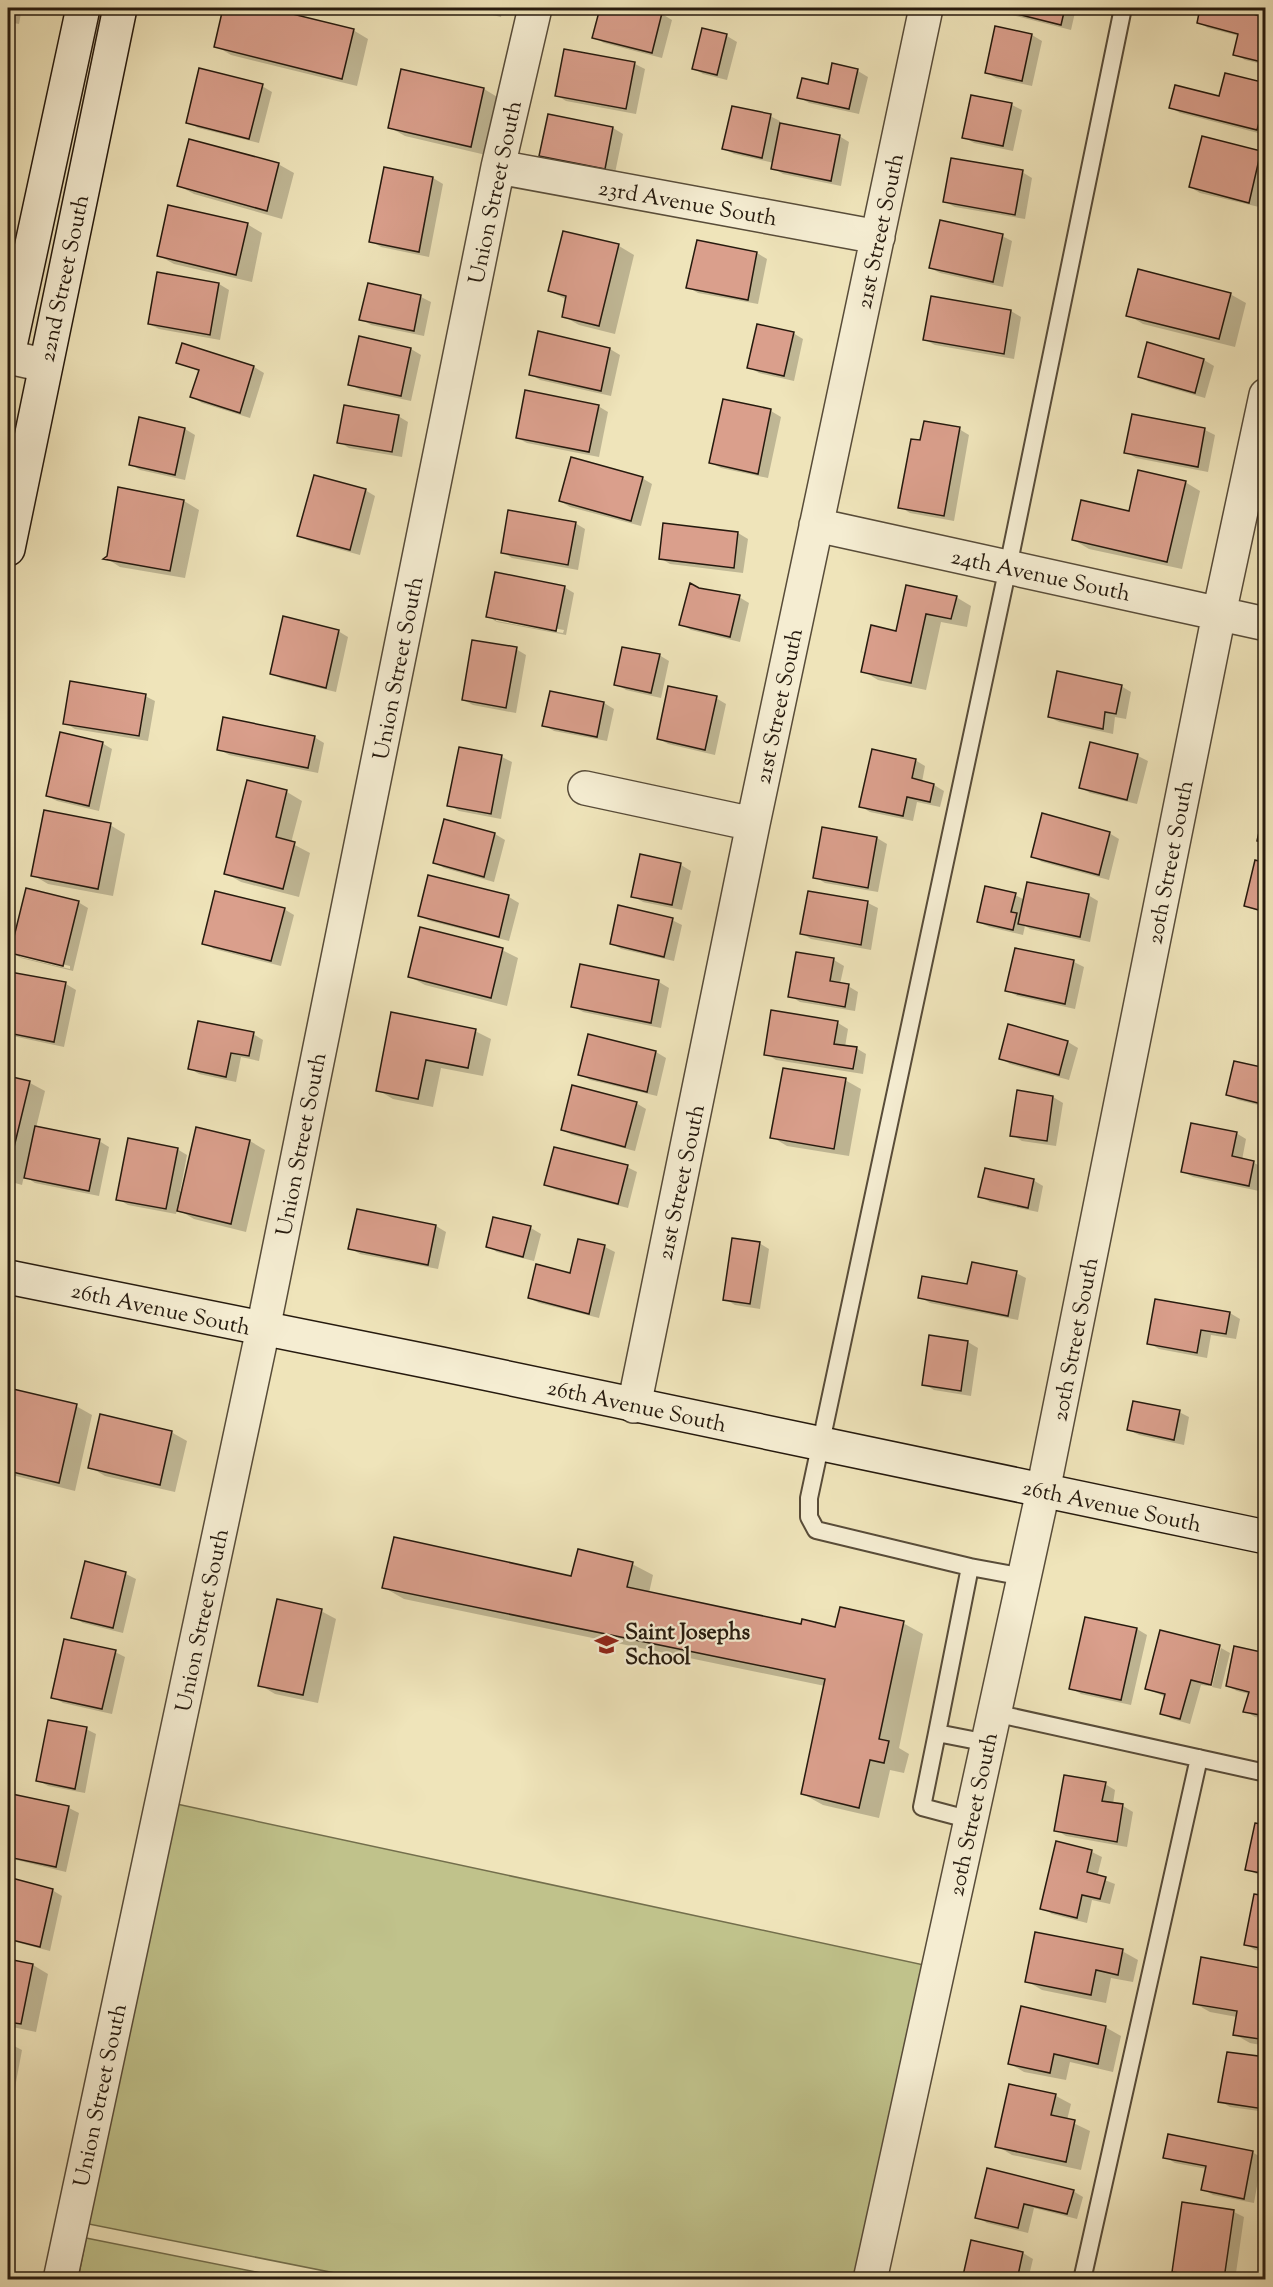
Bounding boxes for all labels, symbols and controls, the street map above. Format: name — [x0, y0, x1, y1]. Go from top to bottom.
street label: Union Street South — [462, 98, 532, 287]
street label: 21st Street South — [850, 151, 914, 312]
street label: 23rd Avenue South — [596, 173, 779, 236]
street label: 22nd Street South — [33, 192, 99, 365]
street label: 24th Avenue South — [948, 542, 1133, 612]
street label: Union Street South — [366, 574, 433, 763]
street label: 21st Street South — [749, 626, 813, 787]
street label: 20th Street South — [1140, 778, 1204, 947]
street label: Union Street South — [269, 1050, 336, 1239]
street label: 21st Street South — [651, 1102, 715, 1263]
street label: 20th Street South — [1045, 1255, 1109, 1424]
street label: 26th Avenue South — [68, 1276, 253, 1346]
street label: 26th Avenue South — [544, 1373, 729, 1443]
street label: 26th Avenue South — [1019, 1473, 1204, 1543]
street label: Union Street South — [169, 1526, 239, 1715]
place label: Saint Josephs School — [625, 1618, 751, 1675]
school or university icon: Saint Josephs School — [594, 1631, 620, 1657]
street label: 20th Street South — [942, 1730, 1008, 1899]
street label: Union Street South — [67, 2001, 137, 2190]

